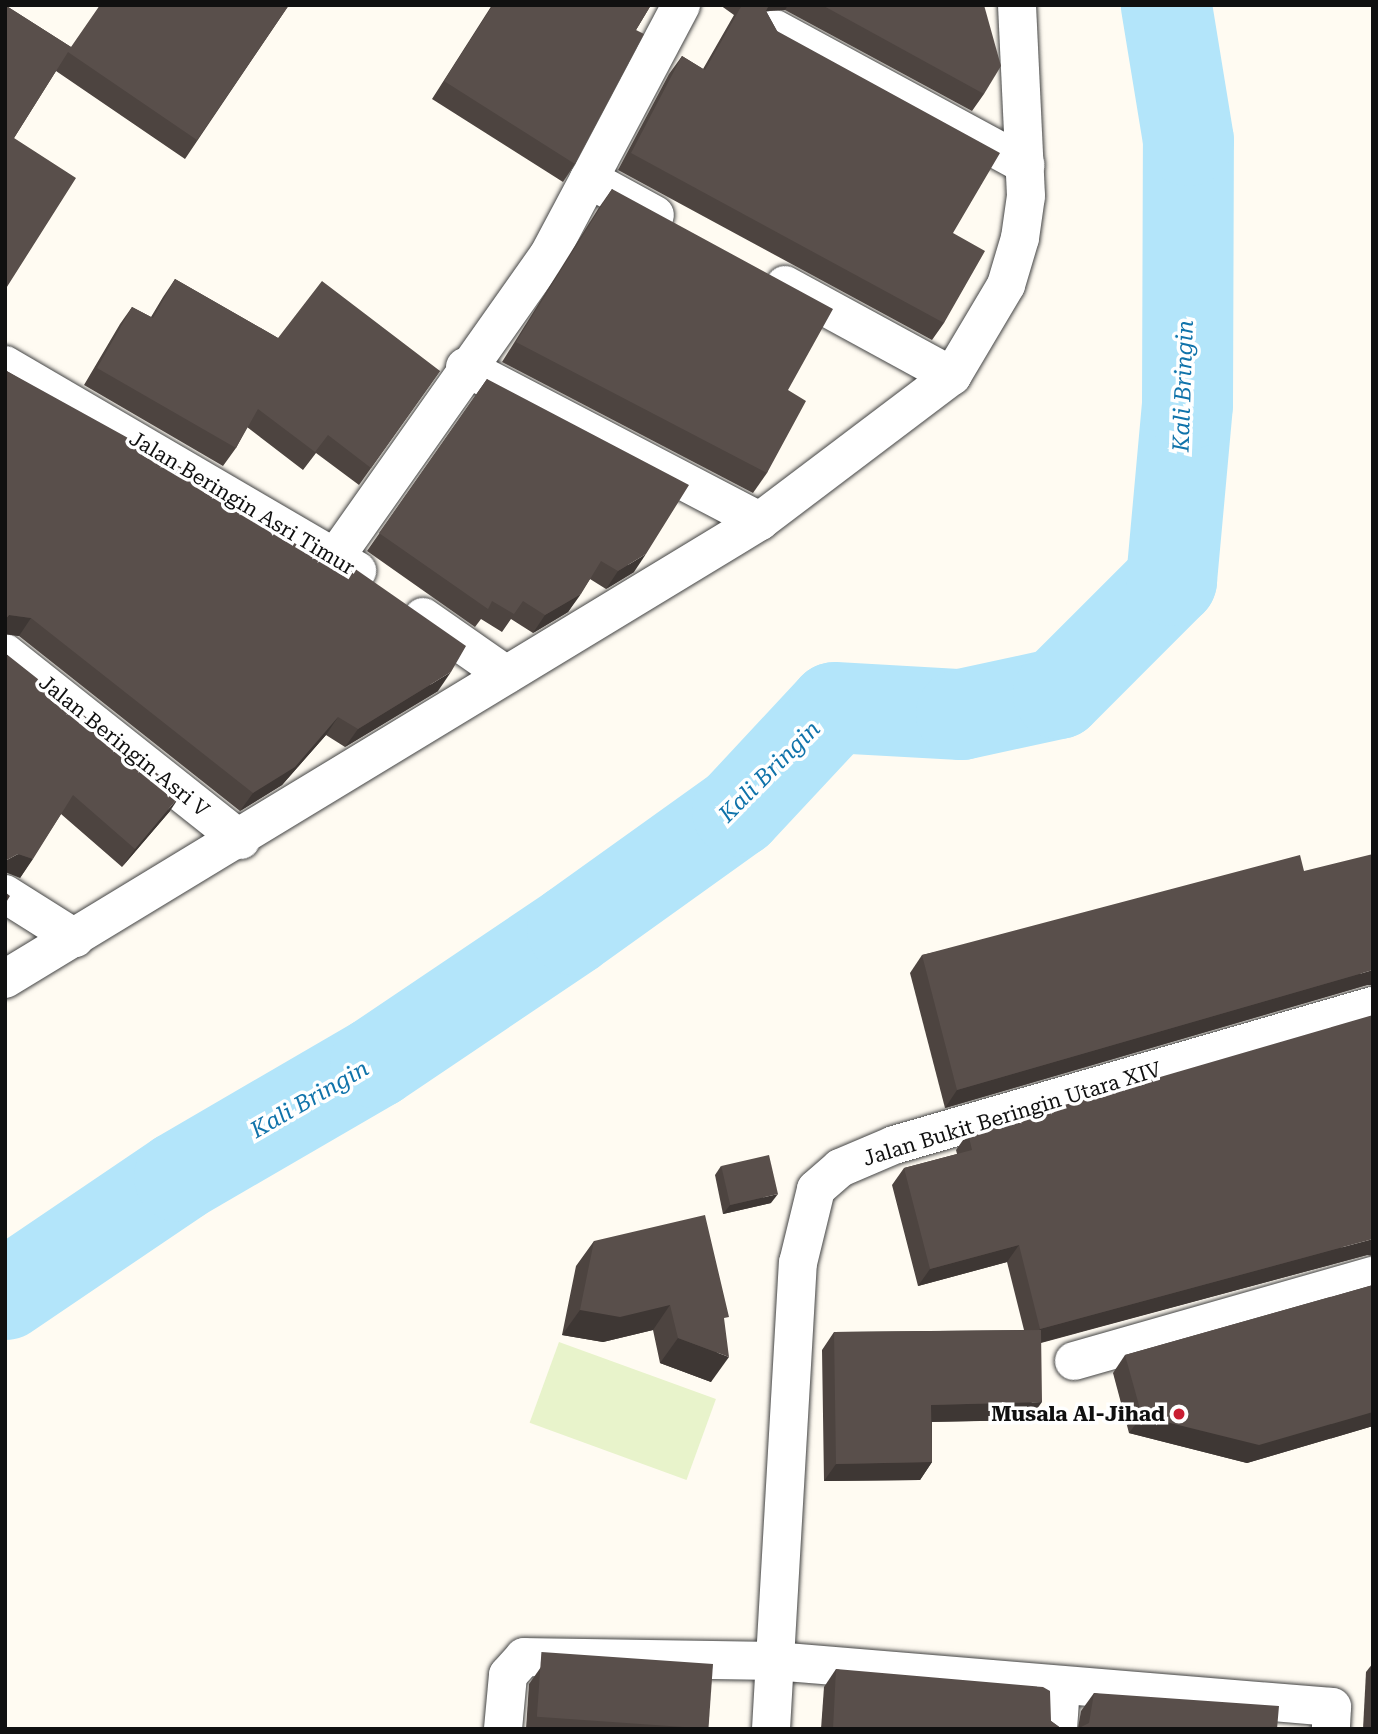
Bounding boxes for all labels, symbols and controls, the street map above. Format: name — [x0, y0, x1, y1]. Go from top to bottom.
water label: Kali Bringin — [1168, 320, 1200, 452]
street label: Jalan Beringin Asri Timur — [125, 426, 359, 580]
street label: Jalan Beringin Asri V — [34, 670, 214, 822]
water label: Kali Bringin — [714, 716, 826, 828]
water label: Kali Bringin — [246, 1055, 374, 1145]
street label: Jalan Bukit Beringin Utara XIV — [860, 1057, 1164, 1171]
place label: Musala Al-Jihad — [991, 1401, 1165, 1427]
marker: Musala Al-Jihad — [1171, 1406, 1187, 1422]

